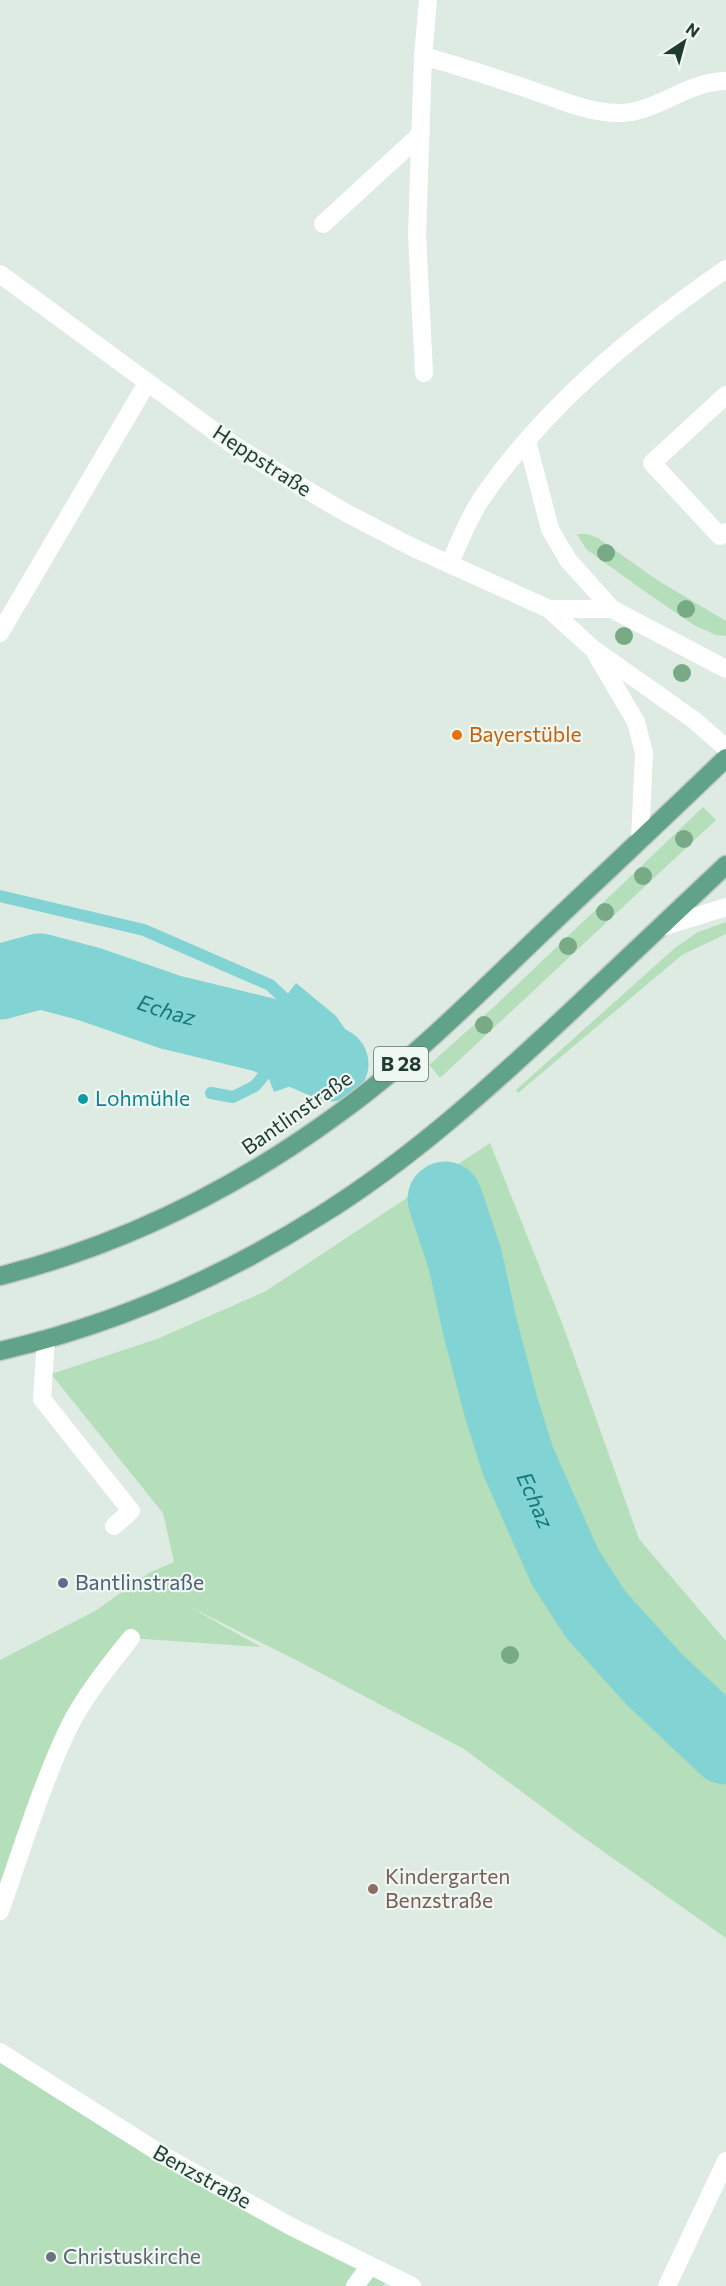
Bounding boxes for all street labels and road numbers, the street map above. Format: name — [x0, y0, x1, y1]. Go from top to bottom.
street label: Heppstraße — [209, 419, 317, 501]
road number: B 28 — [374, 1047, 428, 1081]
street label: Bantlinstraße — [236, 1065, 356, 1159]
street label: Benzstraße — [149, 2139, 256, 2213]

